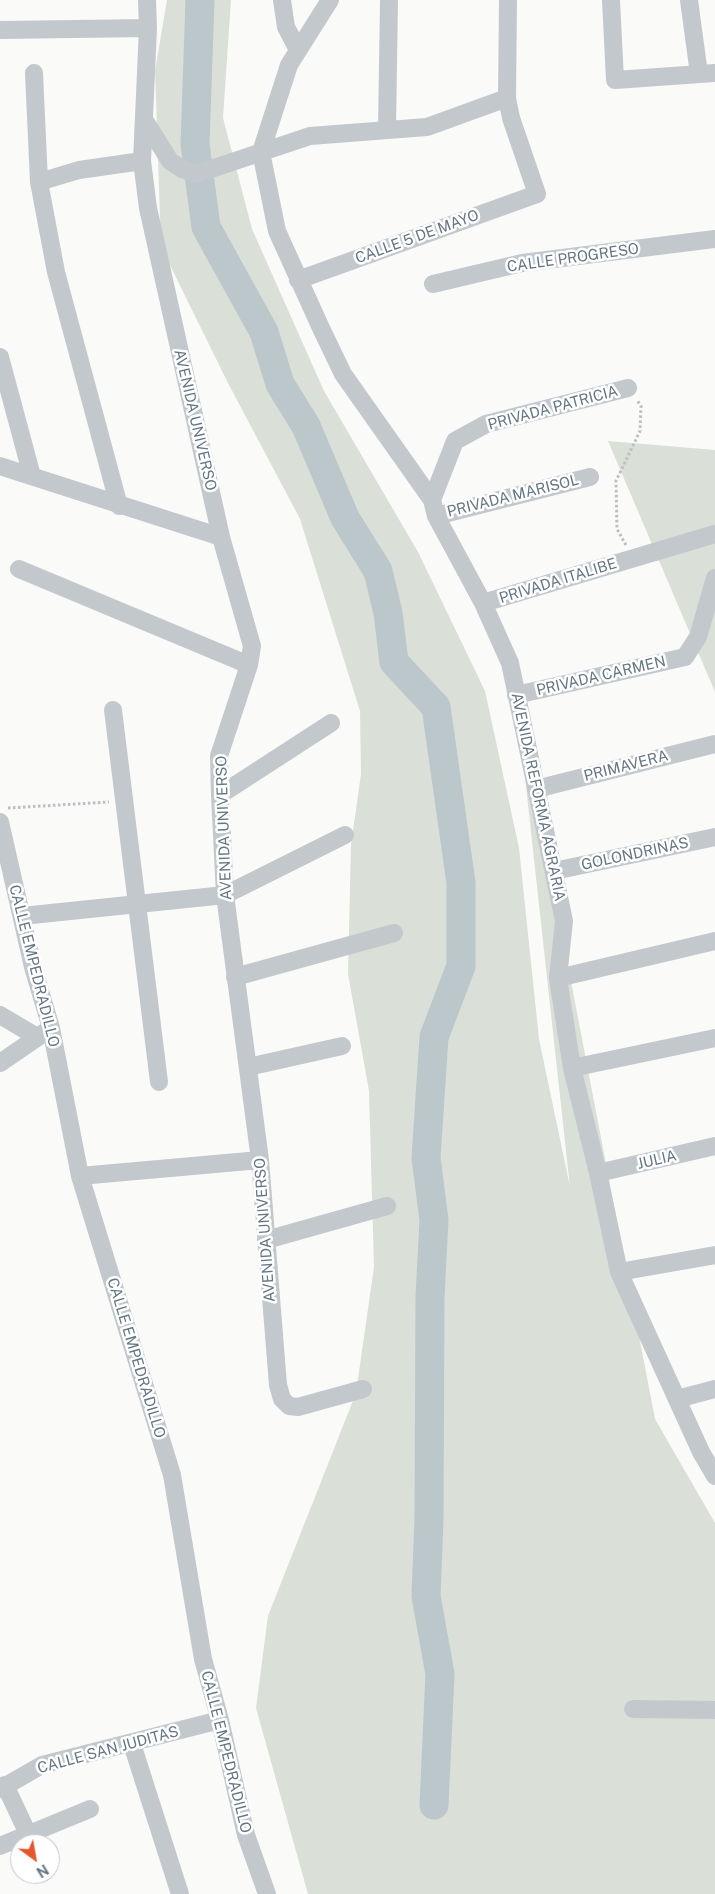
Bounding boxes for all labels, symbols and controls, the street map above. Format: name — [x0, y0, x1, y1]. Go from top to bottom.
street label: CALLE 5 DE MAYO — [353, 206, 481, 268]
street label: CALLE PROGRESO — [506, 240, 640, 276]
street label: AVENIDA UNIVERSO — [170, 348, 220, 492]
street label: PRIVADA PATRICIA — [486, 382, 620, 434]
street label: PRIVADA MARISOL — [445, 471, 581, 521]
street label: PRIVADA ITALIBE — [497, 555, 619, 607]
street label: PRIVADA CARMEN — [535, 652, 667, 700]
street label: AVENIDA REFORMA AGRARIA — [507, 691, 569, 903]
street label: PRIMAVERA — [582, 747, 670, 785]
street label: AVENIDA UNIVERSO — [212, 755, 236, 901]
street label: GOLONDRINAS — [580, 834, 690, 874]
street label: CALLE EMPEDRADILLO — [5, 883, 63, 1049]
street label: JULIA — [636, 1147, 678, 1173]
street label: AVENIDA UNIVERSO — [251, 1157, 279, 1303]
street label: CALLE EMPEDRADILLO — [103, 1276, 169, 1440]
street label: CALLE EMPEDRADILLO — [197, 1669, 255, 1835]
street label: CALLE SAN JUDITAS — [35, 1722, 181, 1778]
north arrow — [10, 1834, 60, 1884]
text: N — [34, 1861, 51, 1881]

